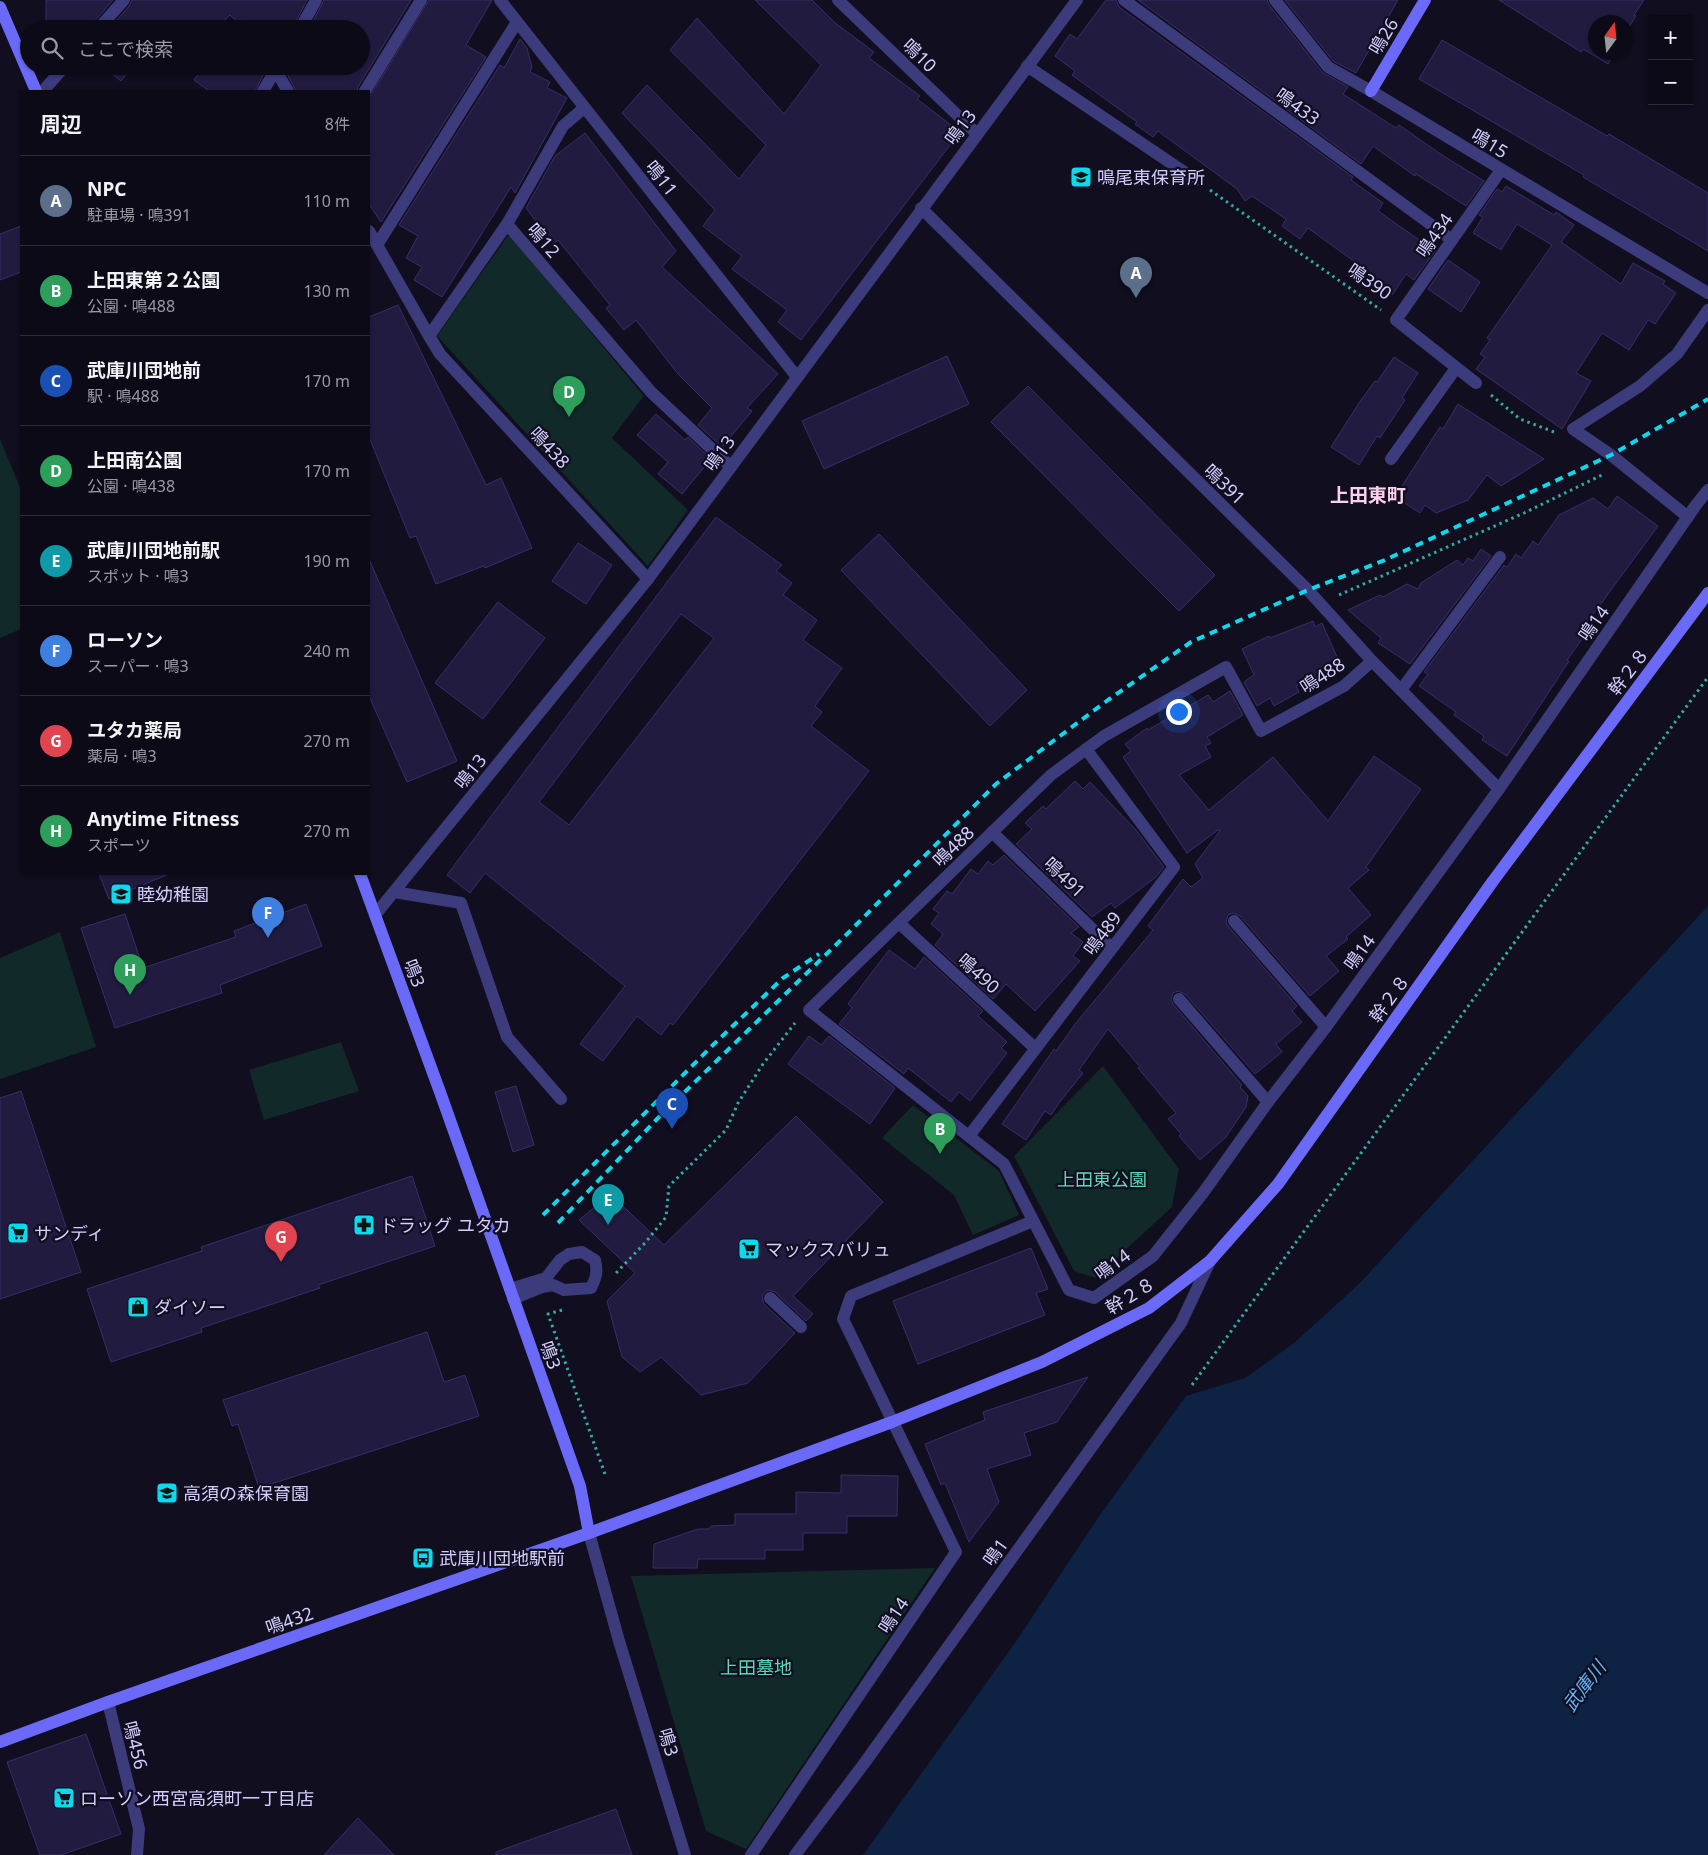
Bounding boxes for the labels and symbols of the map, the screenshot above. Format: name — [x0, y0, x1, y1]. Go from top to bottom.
street label: 鳴26 — [1363, 13, 1403, 59]
north arrow — [1588, 15, 1633, 60]
street label: 鳴10 — [898, 33, 942, 77]
street label: 鳴433 — [1271, 82, 1325, 130]
street label: 鳴13 — [939, 104, 981, 150]
street label: 鳴15 — [1467, 123, 1513, 163]
street label: 鳴11 — [641, 155, 683, 201]
school or university icon: 鳴尾東保育所 — [1069, 165, 1093, 189]
place label: 鳴尾東保育所 — [1097, 165, 1205, 189]
street label: 鳴434 — [1410, 208, 1458, 262]
street label: 鳴12 — [522, 218, 566, 262]
pin: A — [1120, 257, 1152, 298]
street label: 鳴390 — [1343, 257, 1397, 305]
pin: D — [553, 376, 585, 417]
street label: 鳴438 — [525, 421, 575, 473]
street label: 鳴13 — [698, 430, 740, 476]
street label: 鳴391 — [1199, 458, 1251, 510]
district label: 上田東町 — [1330, 482, 1406, 508]
street label: 鳴14 — [1572, 600, 1614, 646]
street label: 幹２８ — [1602, 642, 1654, 700]
street label: 鳴488 — [1295, 652, 1349, 698]
your location — [1166, 699, 1192, 725]
street label: 鳴13 — [449, 748, 491, 794]
street label: 鳴488 — [927, 820, 979, 872]
street label: 鳴491 — [1039, 851, 1091, 903]
school or university icon: 睦幼稚園 — [109, 882, 133, 906]
place label: 睦幼稚園 — [137, 882, 209, 906]
pin: F — [252, 897, 284, 938]
street label: 鳴489 — [1078, 906, 1126, 960]
street label: 鳴14 — [1338, 929, 1380, 975]
street label: 鳴490 — [953, 948, 1005, 998]
pin: H — [114, 954, 146, 995]
street label: 鳴3 — [399, 955, 431, 991]
street label: 幹２８ — [1363, 969, 1415, 1027]
pin: C — [656, 1088, 688, 1129]
pin: B — [924, 1113, 956, 1154]
park label: 上田東公園 — [1057, 1167, 1147, 1191]
pin: E — [592, 1184, 624, 1225]
pharmacy icon: ドラッグ ユタカ — [352, 1213, 376, 1237]
place label: ドラッグ ユタカ — [380, 1213, 511, 1237]
supermarket icon: サンディ — [6, 1221, 30, 1245]
place label: サンディ — [34, 1221, 105, 1245]
pin: G — [265, 1221, 297, 1262]
supermarket icon: マックスバリュ — [737, 1237, 761, 1261]
place label: マックスバリュ — [765, 1237, 890, 1261]
street label: 鳴14 — [1089, 1243, 1135, 1285]
street label: 幹２８ — [1101, 1271, 1159, 1319]
shop icon: ダイソー — [126, 1295, 150, 1319]
place label: ダイソー — [154, 1295, 226, 1319]
street label: 鳴3 — [535, 1338, 567, 1372]
school or university icon: 高須の森保育園 — [155, 1481, 179, 1505]
place label: 高須の森保育園 — [183, 1481, 309, 1505]
street label: 鳴1 — [977, 1534, 1013, 1570]
bus stop icon: 武庫川団地駅前 — [411, 1546, 435, 1570]
place label: 武庫川団地駅前 — [439, 1546, 565, 1570]
street label: 鳴14 — [872, 1592, 914, 1638]
street label: 鳴432 — [262, 1601, 316, 1639]
water label: 武庫川 — [1556, 1654, 1613, 1717]
park label: 上田墓地 — [720, 1655, 792, 1679]
street label: 鳴456 — [118, 1718, 154, 1772]
street label: 鳴3 — [653, 1725, 685, 1759]
supermarket icon: ローソン西宮高須町一丁目店 — [52, 1786, 76, 1810]
place label: ローソン西宮高須町一丁目店 — [80, 1786, 314, 1810]

